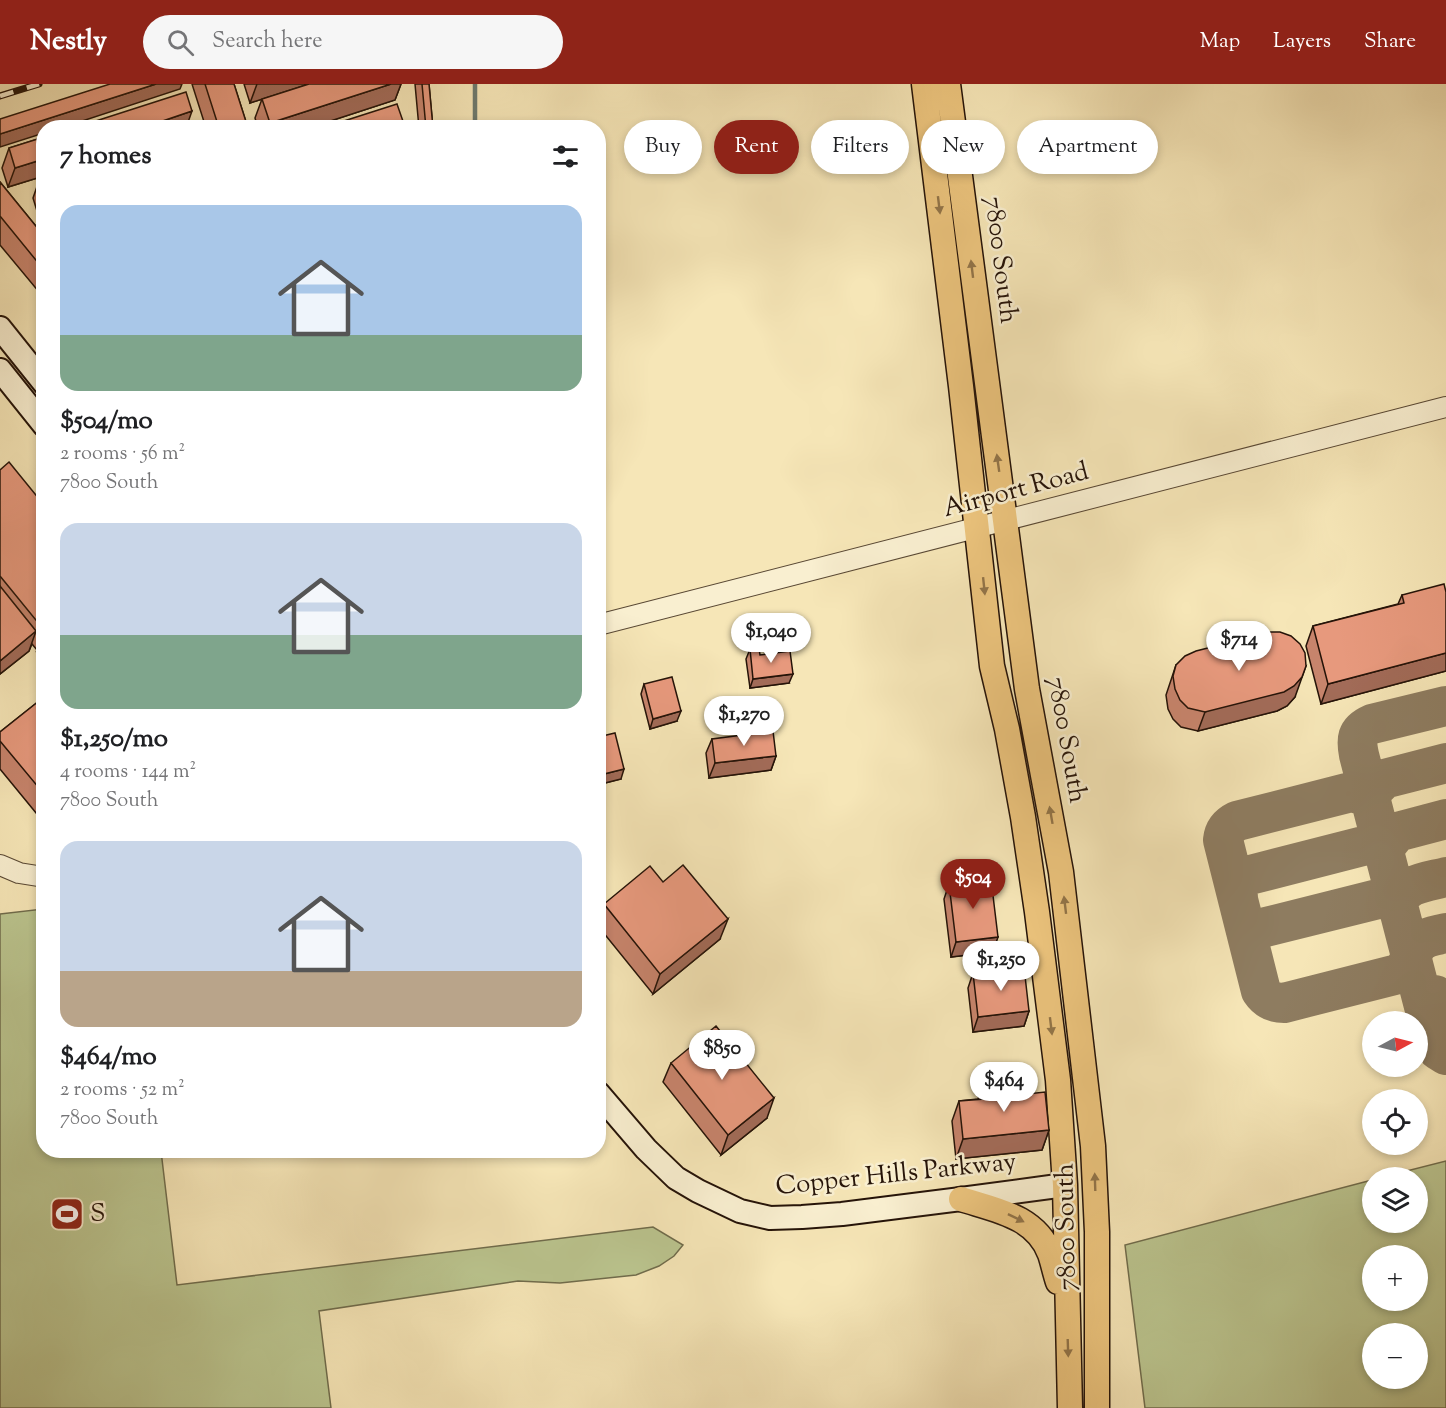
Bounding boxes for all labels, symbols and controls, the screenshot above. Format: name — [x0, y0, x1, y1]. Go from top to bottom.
search box — [143, 15, 563, 69]
text: Nestly — [30, 22, 107, 62]
icon: search — [164, 26, 197, 59]
text: Search here — [212, 26, 322, 58]
text: Map — [1200, 27, 1240, 57]
text: Layers — [1273, 27, 1331, 57]
text: Share — [1364, 27, 1416, 57]
chip: Buy — [624, 120, 702, 174]
chip: Rent — [714, 120, 799, 174]
chip: Filters — [811, 120, 909, 174]
chip: New — [921, 120, 1005, 174]
chip: Apartment — [1017, 120, 1158, 174]
text: 7 homes — [60, 138, 151, 175]
icon: filters — [549, 140, 582, 173]
street label: 7800 South — [974, 194, 1026, 326]
one-way arrow — [934, 195, 944, 214]
icon: home — [267, 244, 375, 352]
one-way arrow — [967, 260, 977, 279]
text: $504/mo — [60, 403, 153, 440]
text: 2 rooms · 56 m² — [60, 440, 185, 469]
one-way arrow — [993, 453, 1002, 472]
street label: Airport Road — [939, 454, 1093, 528]
text: 7800 South — [60, 469, 158, 498]
icon: home — [267, 562, 375, 670]
one-way arrow — [979, 577, 988, 596]
pin: $1,040 — [722, 613, 820, 664]
text: $1,040 — [745, 618, 797, 647]
pin: $714 — [1203, 621, 1275, 672]
text: $714 — [1220, 626, 1258, 655]
street label: 7800 South — [1037, 674, 1095, 806]
pin: $1,270 — [695, 696, 793, 747]
text: $1,270 — [718, 701, 770, 730]
text: $1,250/mo — [60, 721, 168, 758]
text: 4 rooms · 144 m² — [60, 758, 196, 787]
text: 7800 South — [60, 787, 158, 816]
one-way arrow — [1046, 805, 1055, 824]
pin: $504 — [937, 859, 1009, 910]
text: $504 — [954, 864, 992, 893]
icon: home — [267, 880, 375, 988]
one-way arrow — [1060, 895, 1070, 914]
pin: $1,250 — [952, 941, 1050, 992]
text: $1,250 — [976, 946, 1026, 975]
north arrow — [1362, 1011, 1428, 1077]
map controls — [1362, 1011, 1428, 1389]
one-way arrow — [1047, 1016, 1056, 1035]
pin: $850 — [686, 1030, 758, 1081]
text: $850 — [703, 1035, 741, 1064]
text: $464/mo — [60, 1039, 157, 1076]
pin: $464 — [968, 1062, 1040, 1113]
text: $464 — [984, 1067, 1024, 1096]
text: 2 rooms · 52 m² — [60, 1076, 185, 1105]
button: locate — [1362, 1089, 1428, 1155]
text: 7800 South — [60, 1105, 158, 1134]
street label: Copper Hills Parkway — [774, 1144, 1018, 1206]
street label: 7800 South — [1047, 1163, 1087, 1291]
button: layers — [1362, 1167, 1428, 1233]
one-way arrow — [1090, 1173, 1099, 1192]
sports icon: S — [49, 1196, 85, 1232]
place label: S — [90, 1196, 106, 1233]
one-way arrow — [1007, 1213, 1025, 1223]
button: + — [1362, 1245, 1428, 1311]
button: − — [1362, 1323, 1428, 1389]
one-way arrow — [1063, 1338, 1073, 1357]

